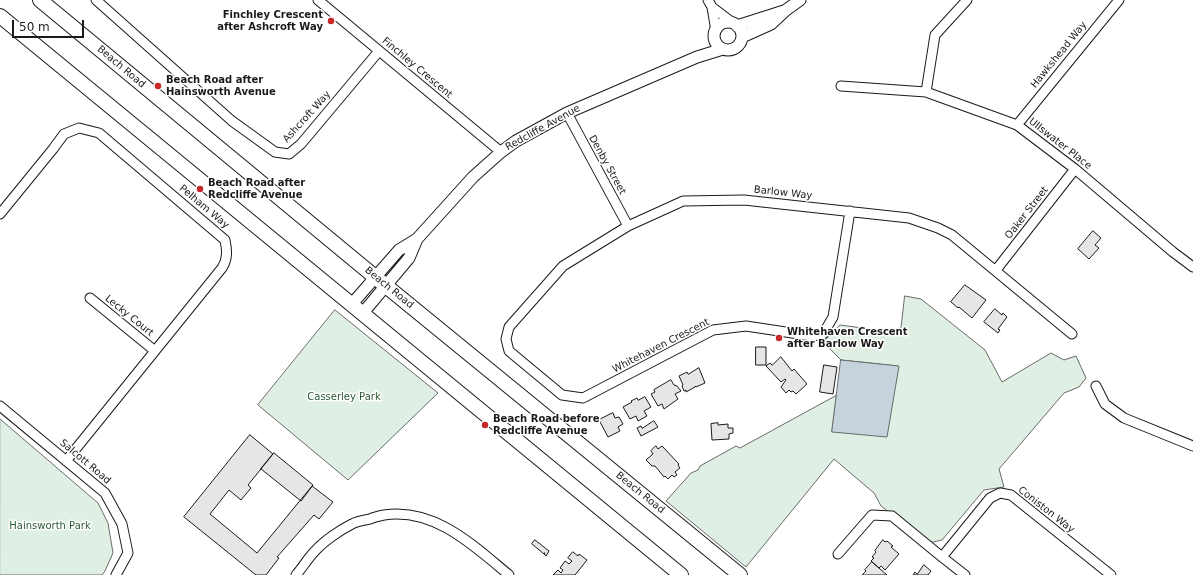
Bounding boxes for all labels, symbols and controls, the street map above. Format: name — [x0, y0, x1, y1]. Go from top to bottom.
place label: Finchley Crescent after Ashcroft Way — [217, 9, 323, 32]
scale bar — [14, 12, 86, 38]
marker: Finchley Crescent after Ashcroft Way — [326, 16, 336, 26]
street label: Hawkshead Way — [1028, 19, 1090, 91]
text: 50 m — [19, 20, 50, 34]
street label: Finchley Crescent — [379, 35, 455, 101]
street label: Beach Road — [94, 43, 148, 91]
place label: Beach Road after Hainsworth Avenue — [166, 74, 276, 98]
marker: Beach Road after Hainsworth Avenue — [153, 81, 163, 91]
street label: Ashcroft Way — [281, 89, 333, 145]
street label: Redcliffe Avenue — [504, 103, 582, 153]
street label: Ullswater Place — [1026, 116, 1094, 172]
street label: Denby Street — [586, 133, 628, 197]
place label: Beach Road after Redcliffe Avenue — [208, 177, 305, 200]
street label: Pelham Way — [177, 183, 231, 231]
marker: Beach Road after Redcliffe Avenue — [195, 184, 205, 194]
street label: Barlow Way — [753, 184, 813, 202]
street label: Oaker Street — [1003, 184, 1051, 242]
street label: Beach Road — [362, 265, 416, 311]
street label: Lecky Court — [102, 293, 156, 339]
street label: Whitehaven Crescent — [610, 316, 712, 376]
place label: Whitehaven Crescent after Barlow Way — [787, 326, 908, 350]
marker: Whitehaven Crescent after Barlow Way — [774, 333, 784, 343]
park label: Casserley Park — [307, 391, 381, 403]
place label: Beach Road before Redcliffe Avenue — [493, 413, 600, 436]
marker: Beach Road before Redcliffe Avenue — [480, 420, 490, 430]
street label: Salcott Road — [57, 437, 113, 487]
street label: Beach Road — [613, 470, 667, 516]
street label: Coniston Way — [1015, 484, 1077, 536]
park label: Hainsworth Park — [9, 520, 91, 532]

